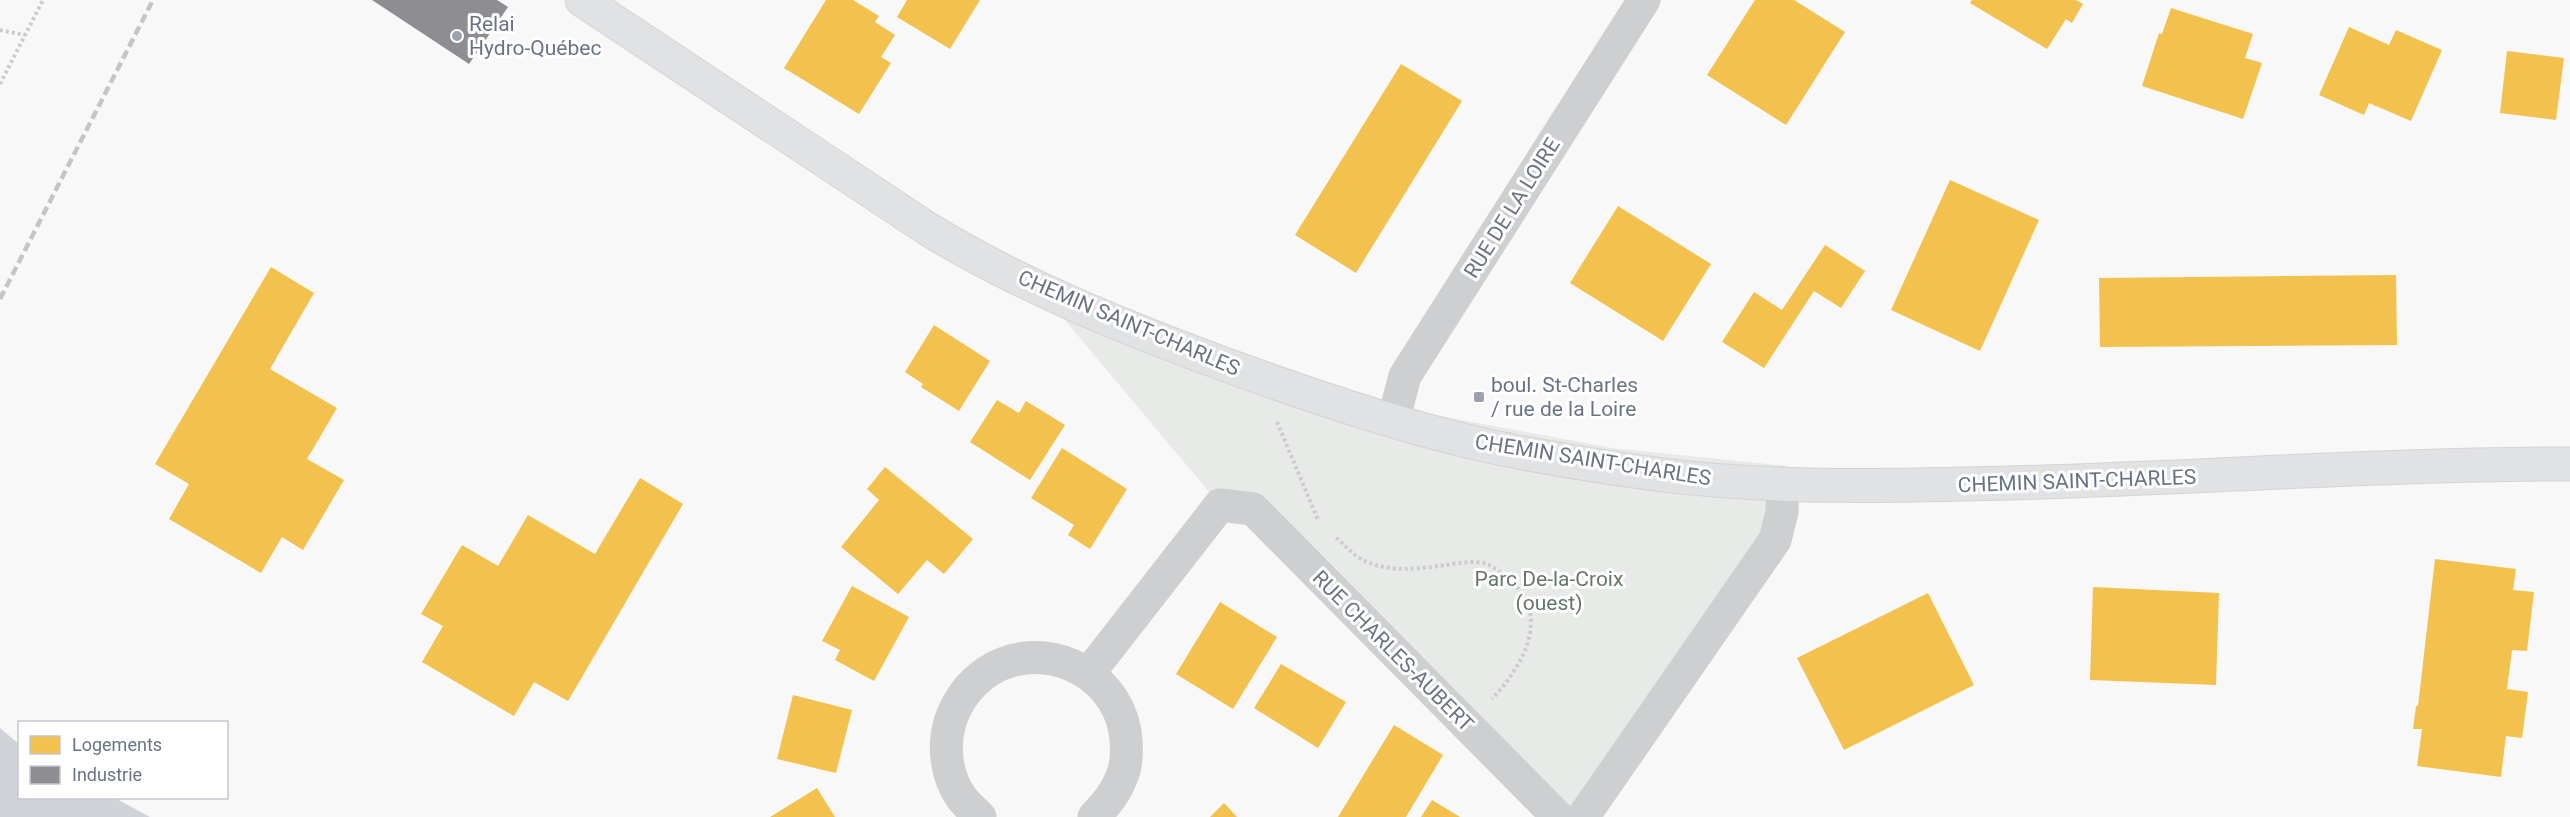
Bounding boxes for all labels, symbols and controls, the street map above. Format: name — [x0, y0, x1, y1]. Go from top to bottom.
place label: Relai Hydro-Québec — [469, 12, 601, 60]
marker: Relai Hydro-Québec — [450, 29, 464, 43]
street label: RUE DE LA LOIRE — [1459, 133, 1565, 283]
street label: CHEMIN SAINT-CHARLES — [1015, 265, 1243, 381]
place label: boul. St-Charles / rue de la Loire — [1491, 373, 1638, 421]
marker: boul. St-Charles / rue de la Loire — [1472, 390, 1486, 404]
street label: CHEMIN SAINT-CHARLES — [1473, 429, 1713, 491]
street label: CHEMIN SAINT-CHARLES — [1957, 465, 2197, 497]
street label: RUE CHARLES-AUBERT — [1308, 566, 1479, 737]
park label: Parc De-la-Croix (ouest) — [1475, 567, 1623, 615]
legend — [18, 721, 228, 799]
text: Logements — [72, 734, 162, 755]
text: Industrie — [72, 764, 142, 785]

